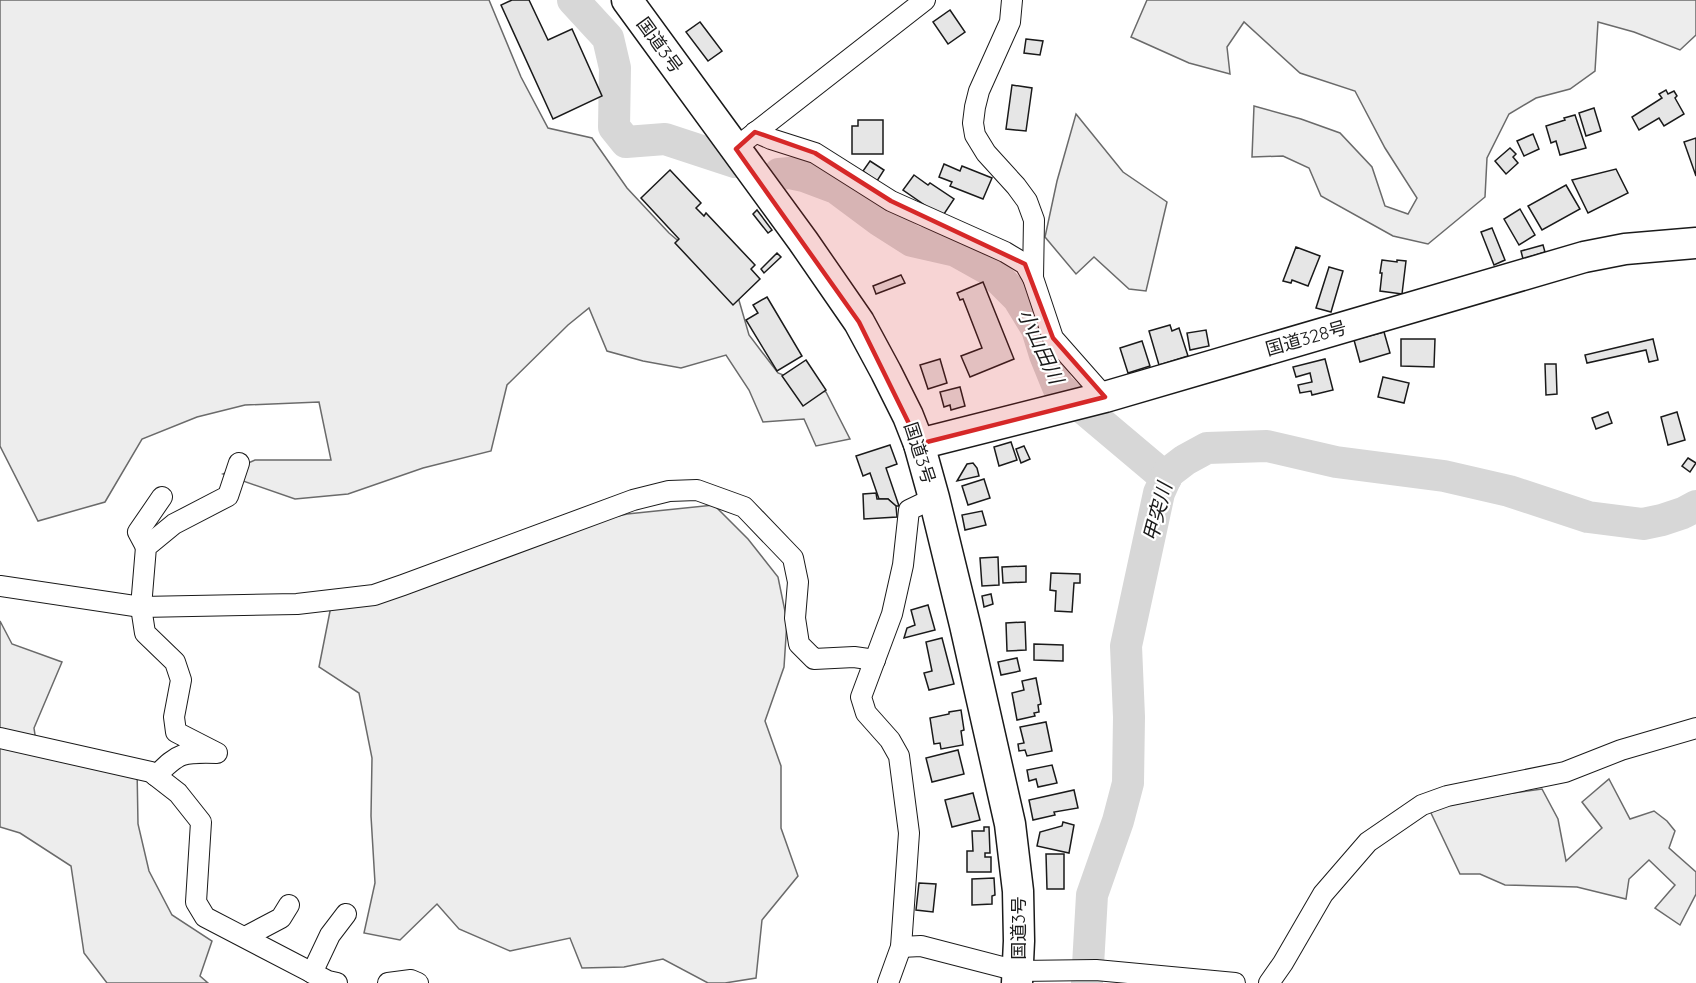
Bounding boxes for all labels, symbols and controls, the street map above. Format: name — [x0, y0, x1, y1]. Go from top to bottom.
street label: 国道3号 — [632, 13, 688, 77]
water label: 小山田川 — [1013, 304, 1070, 389]
street label: 国道328号 — [1263, 315, 1349, 361]
street label: 国道3号 — [899, 419, 941, 487]
water label: 甲突川 — [1137, 478, 1177, 544]
street label: 国道3号 — [1007, 896, 1030, 960]

